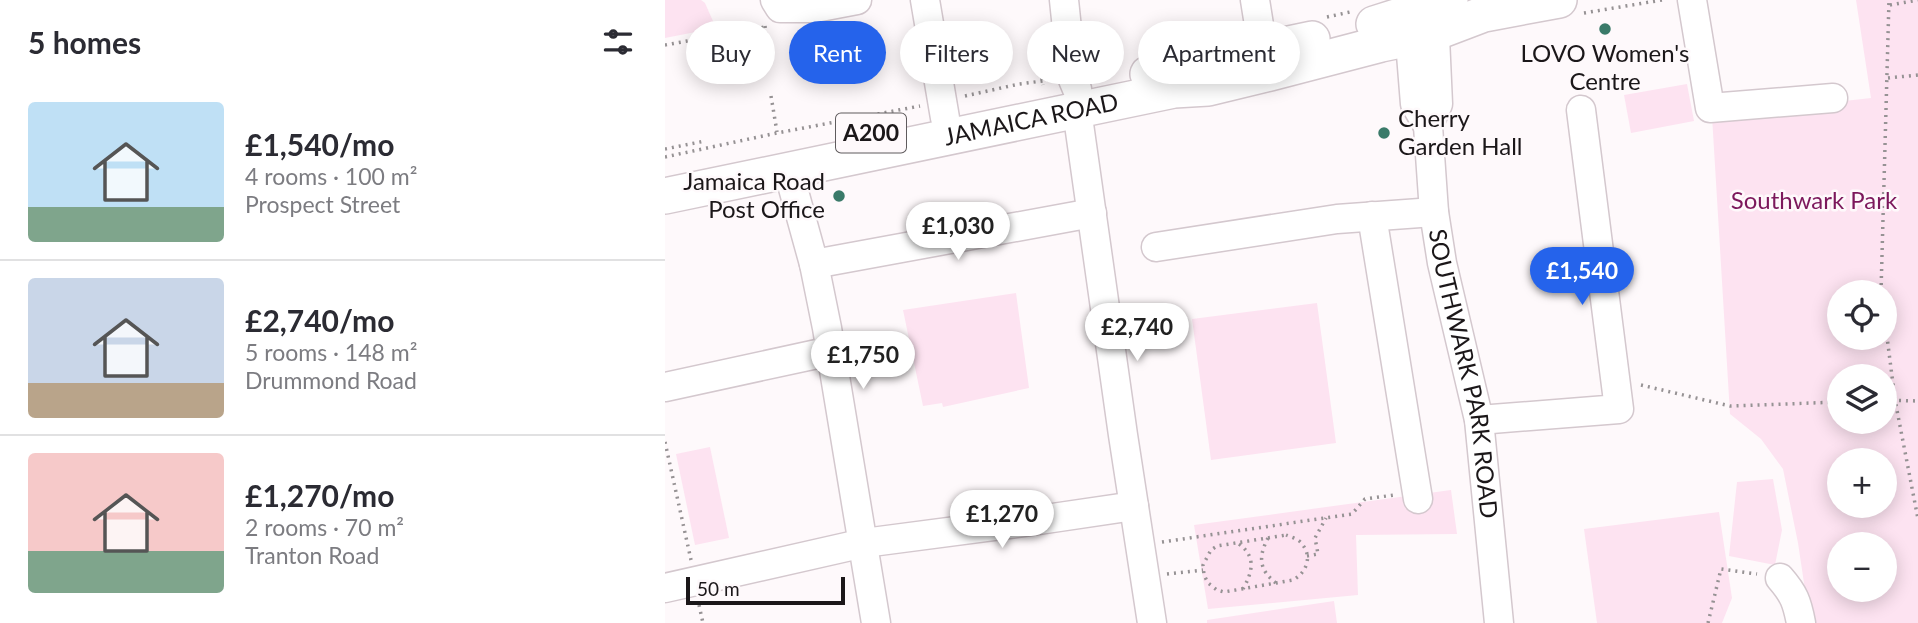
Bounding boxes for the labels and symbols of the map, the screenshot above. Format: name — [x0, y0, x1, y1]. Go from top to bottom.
marker: LOVO Women's Centre — [1597, 21, 1613, 37]
place label: LOVO Women's Centre — [1521, 38, 1689, 95]
street label: JAMAICA ROAD — [941, 86, 1121, 151]
place label: Cherry Garden Hall — [1398, 103, 1523, 160]
road number: A200 — [836, 114, 906, 152]
marker: Cherry Garden Hall — [1376, 125, 1392, 141]
place label: Jamaica Road Post Office — [683, 166, 825, 223]
park label: Southwark Park — [1731, 185, 1898, 214]
marker: Jamaica Road Post Office — [831, 188, 847, 204]
pin: £1,030 — [901, 202, 1015, 262]
street label: SOUTHWARK PARK ROAD — [1424, 227, 1505, 520]
pin: £1,540 — [1525, 247, 1639, 307]
pin: £2,740 — [1080, 304, 1194, 363]
pin: £1,750 — [806, 332, 920, 391]
pin: £1,270 — [945, 490, 1059, 550]
scale bar — [686, 574, 845, 606]

